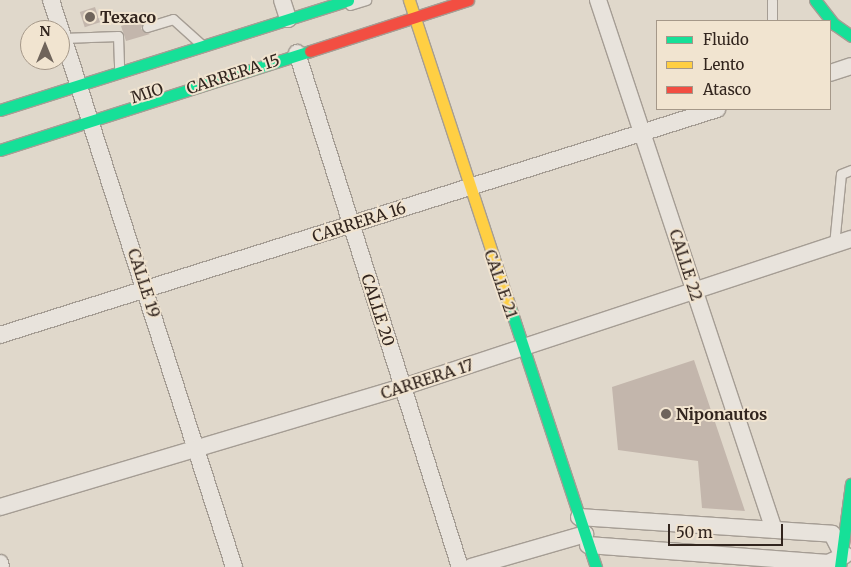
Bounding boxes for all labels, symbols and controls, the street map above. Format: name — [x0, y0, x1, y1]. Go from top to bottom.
place label: Texaco — [100, 7, 156, 27]
marker: Texaco — [84, 11, 96, 23]
north arrow — [20, 20, 70, 70]
legend — [656, 20, 831, 110]
text: N — [39, 22, 51, 40]
text: Fluido — [703, 30, 749, 49]
street label: CARRERA 15 — [184, 50, 282, 98]
text: Lento — [703, 55, 744, 74]
street label: MIO — [128, 79, 166, 107]
text: Atasco — [703, 80, 751, 99]
street label: CARRERA 16 — [310, 198, 408, 246]
street label: CALLE 22 — [665, 227, 707, 303]
street label: CALLE 19 — [124, 246, 164, 320]
street label: CALLE 21 — [480, 247, 522, 321]
street label: CALLE 20 — [357, 271, 399, 349]
street label: CARRERA 17 — [378, 355, 476, 403]
place label: Niponautos — [676, 404, 767, 424]
marker: Niponautos — [660, 408, 672, 420]
scale bar — [671, 514, 786, 546]
text: 50 m — [676, 523, 713, 542]

